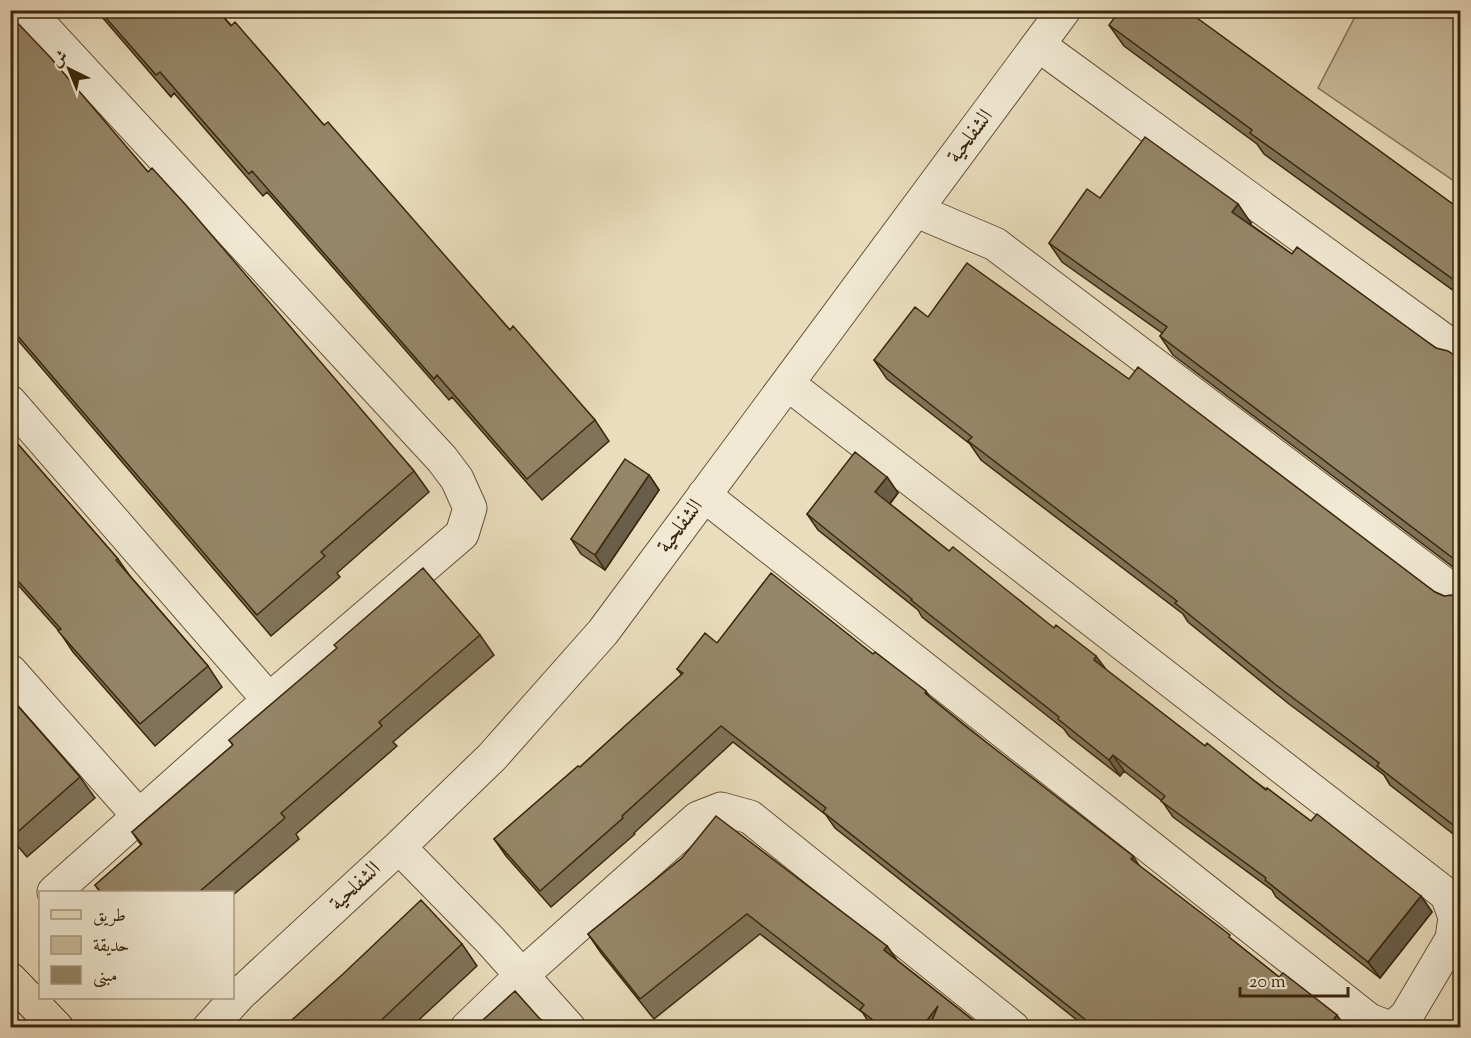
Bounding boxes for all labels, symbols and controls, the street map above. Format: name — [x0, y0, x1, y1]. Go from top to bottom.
north arrow — [39, 39, 99, 99]
text: ش — [47, 46, 74, 74]
street label: الشفلحية — [940, 103, 1002, 171]
street label: الشفلحية — [650, 493, 712, 561]
street label: الشفلحية — [323, 855, 389, 919]
legend — [39, 891, 234, 999]
text: طريق — [93, 904, 126, 930]
text: حديقة — [93, 934, 129, 960]
scale bar — [1240, 960, 1348, 998]
text: مبنى — [93, 964, 118, 990]
text: 20 m — [1249, 970, 1286, 996]

